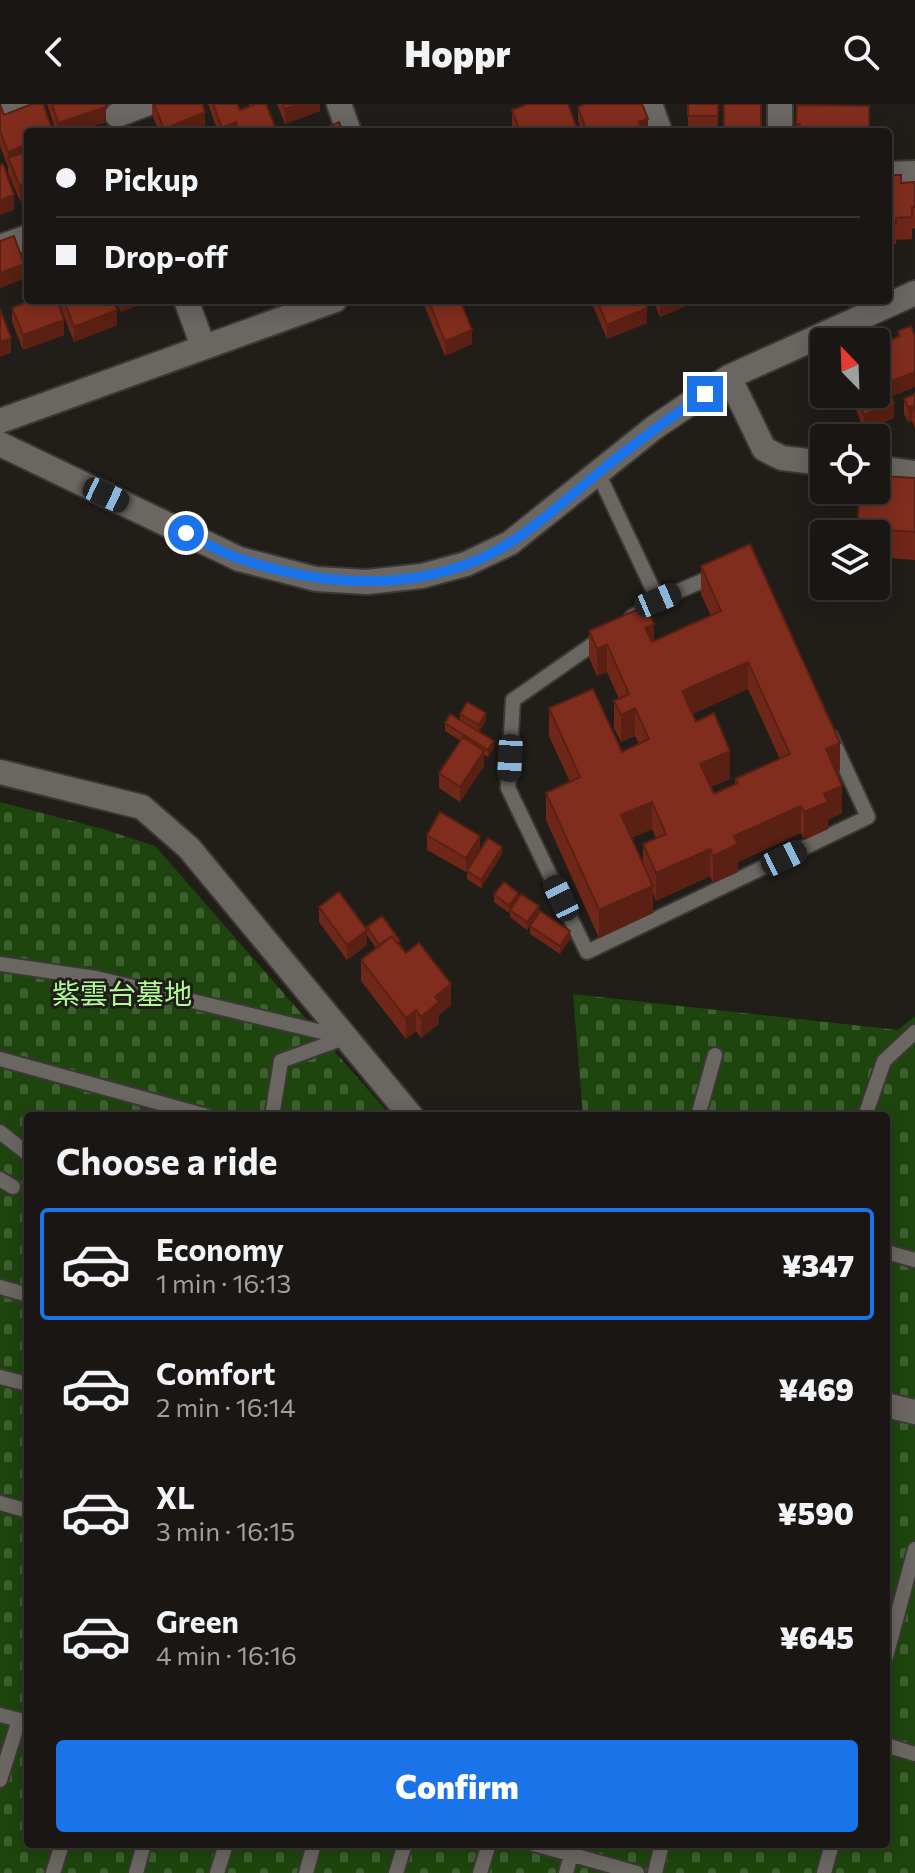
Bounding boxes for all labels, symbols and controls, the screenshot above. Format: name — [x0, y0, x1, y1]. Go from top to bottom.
icon: back — [32, 30, 76, 74]
text: Hoppr — [404, 30, 511, 74]
icon: search — [839, 30, 883, 74]
text: Pickup — [104, 160, 198, 197]
text: Drop-off — [104, 237, 228, 274]
north arrow — [810, 328, 890, 408]
map controls — [810, 328, 890, 600]
route end — [687, 376, 723, 412]
button: locate — [810, 424, 890, 504]
car — [79, 474, 133, 516]
route start — [168, 515, 204, 551]
button: layers — [810, 520, 890, 600]
car — [631, 580, 685, 620]
car — [497, 733, 523, 783]
car — [757, 837, 811, 879]
car — [540, 871, 582, 925]
park label: 紫雲台墓地 — [52, 976, 192, 1010]
text: Choose a ride — [56, 1138, 277, 1182]
icon: car — [60, 1228, 132, 1300]
text: Economy — [156, 1230, 284, 1267]
text: ¥347 — [782, 1246, 854, 1283]
text: 1 min · 16:13 — [156, 1267, 291, 1298]
icon: car — [60, 1352, 132, 1424]
text: Comfort — [156, 1354, 275, 1391]
text: ¥469 — [779, 1370, 854, 1407]
text: 2 min · 16:14 — [156, 1391, 296, 1422]
icon: car — [60, 1476, 132, 1548]
text: XL — [156, 1478, 195, 1515]
text: ¥590 — [778, 1494, 854, 1531]
text: 3 min · 16:15 — [156, 1515, 295, 1546]
icon: car — [60, 1600, 132, 1672]
text: Green — [156, 1602, 239, 1639]
text: ¥645 — [779, 1618, 854, 1655]
text: 4 min · 16:16 — [156, 1639, 297, 1670]
button: Confirm — [56, 1740, 858, 1832]

